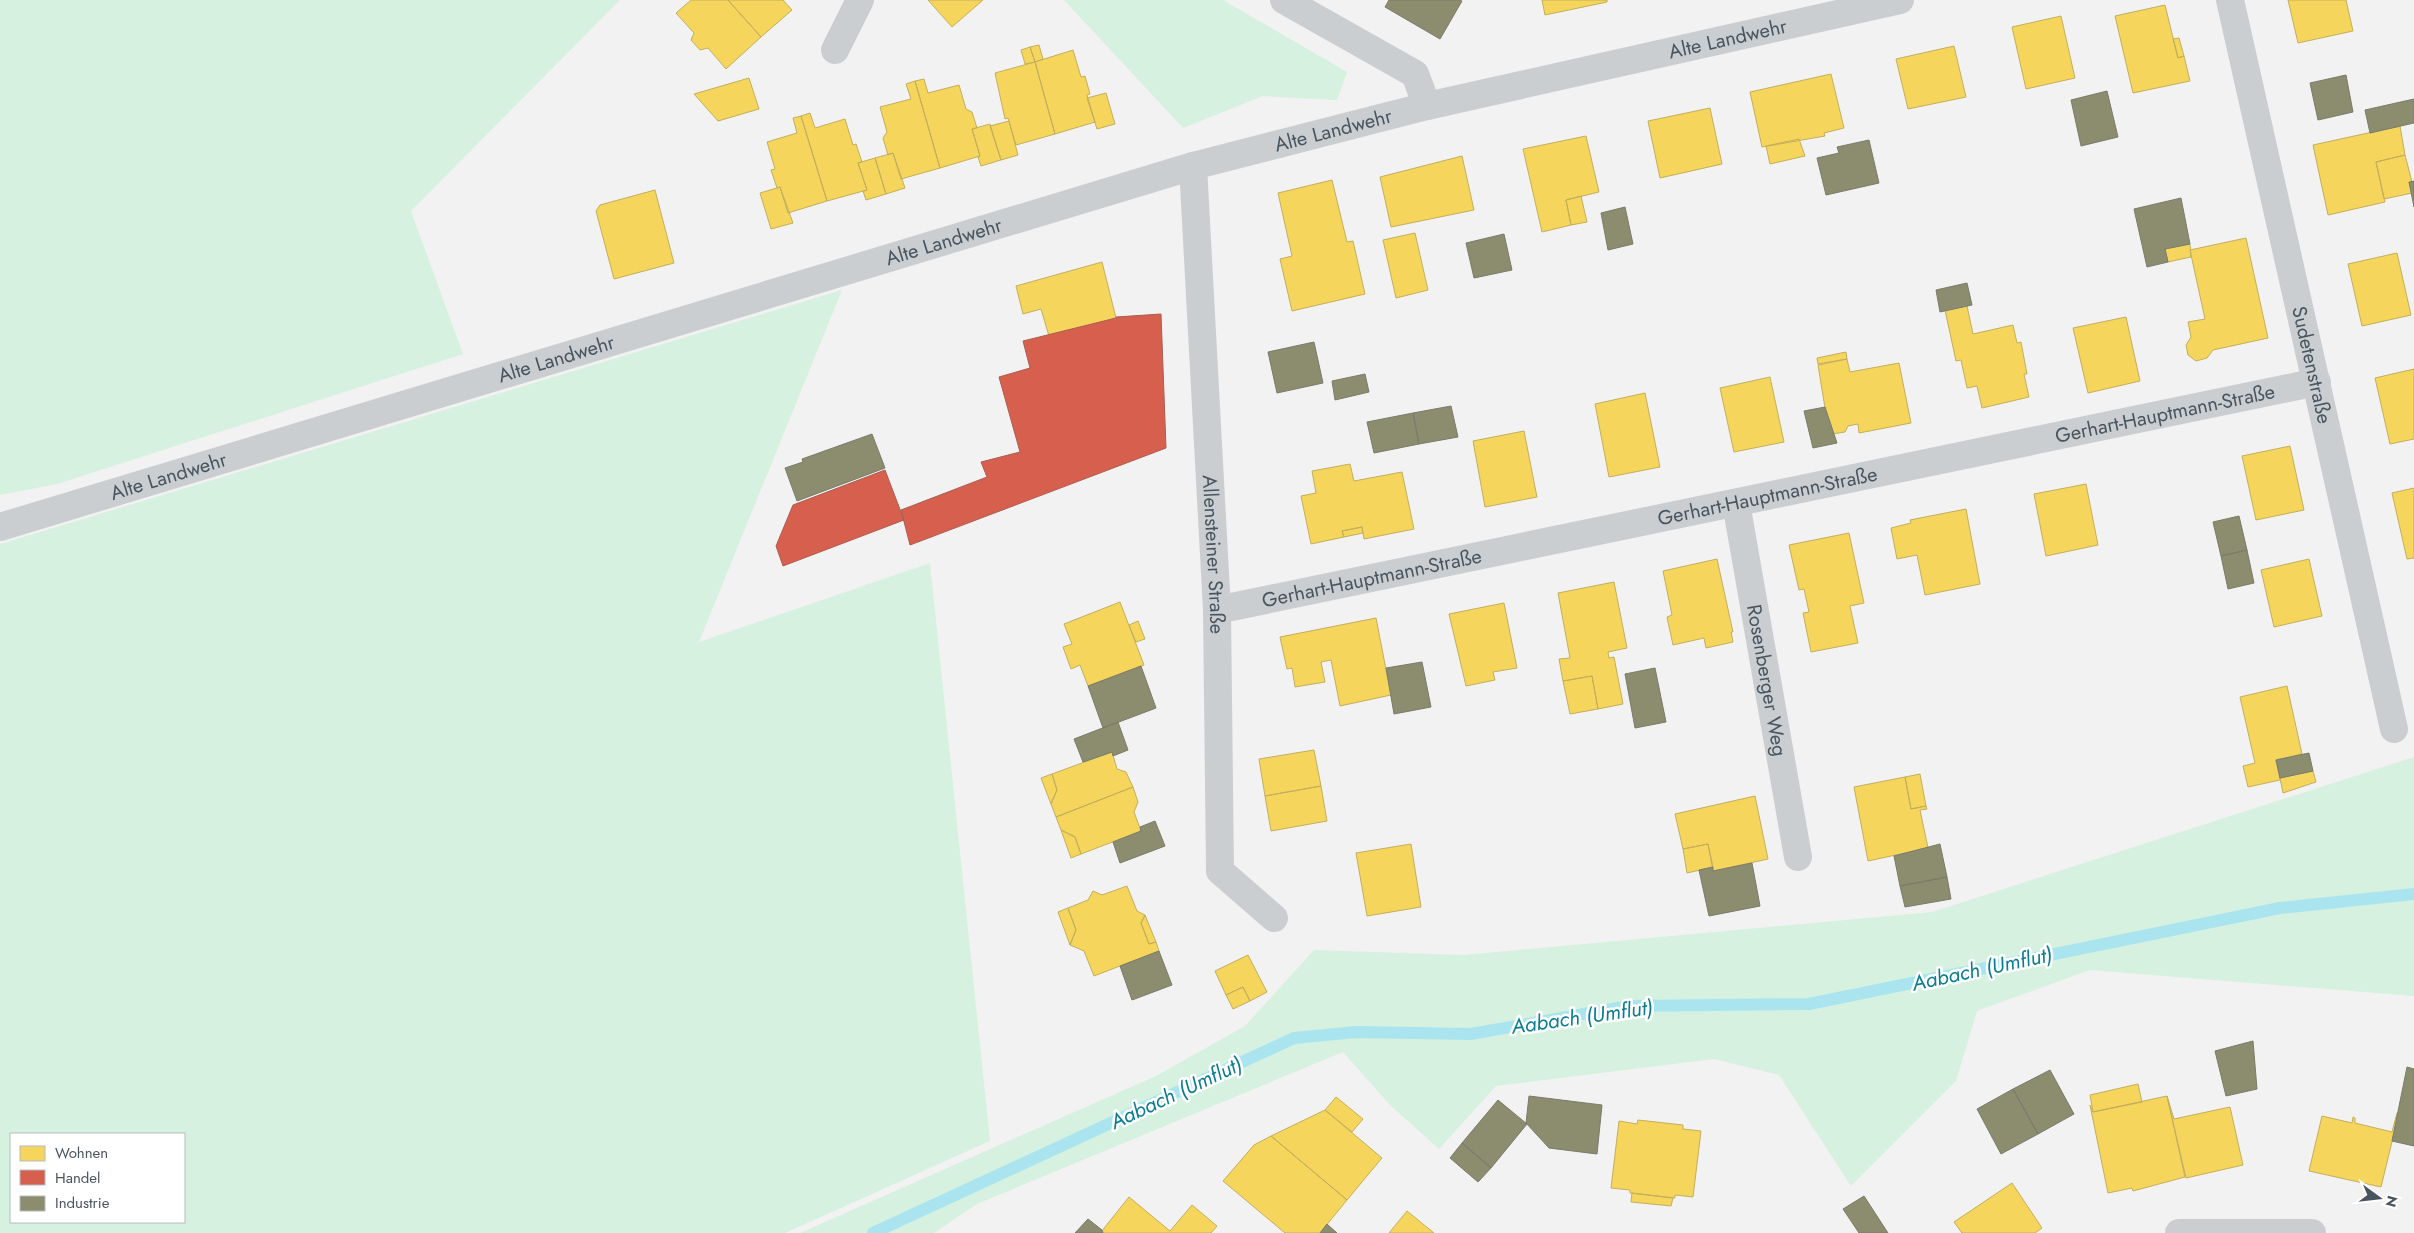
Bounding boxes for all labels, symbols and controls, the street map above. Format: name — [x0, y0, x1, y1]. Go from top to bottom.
street label: Alte Landwehr — [1666, 11, 1790, 66]
street label: Alte Landwehr — [1271, 101, 1395, 159]
street label: Alte Landwehr — [882, 210, 1006, 273]
street label: Sudetenstraße — [2285, 303, 2339, 427]
street label: Alte Landwehr — [494, 327, 618, 390]
street label: Gerhart-Hauptmann-Straße — [2052, 377, 2277, 450]
street label: Alte Landwehr — [107, 445, 230, 507]
street label: Gerhart-Hauptmann-Straße — [1655, 459, 1880, 533]
street label: Allensteiner Straße — [1195, 474, 1232, 634]
street label: Gerhart-Hauptmann-Straße — [1259, 541, 1484, 615]
street label: Rosenberger Weg — [1740, 602, 1795, 759]
water label: Aabach (Umflut) — [1908, 940, 2055, 999]
water label: Aabach (Umflut) — [1508, 992, 1655, 1042]
water label: Aabach (Umflut) — [1104, 1049, 1247, 1137]
legend — [10, 1133, 185, 1223]
text: Wohnen — [55, 1142, 108, 1164]
text: Handel — [55, 1167, 101, 1189]
north arrow — [2354, 1173, 2404, 1223]
text: Industrie — [55, 1192, 110, 1214]
text: N — [2380, 1193, 2403, 1209]

